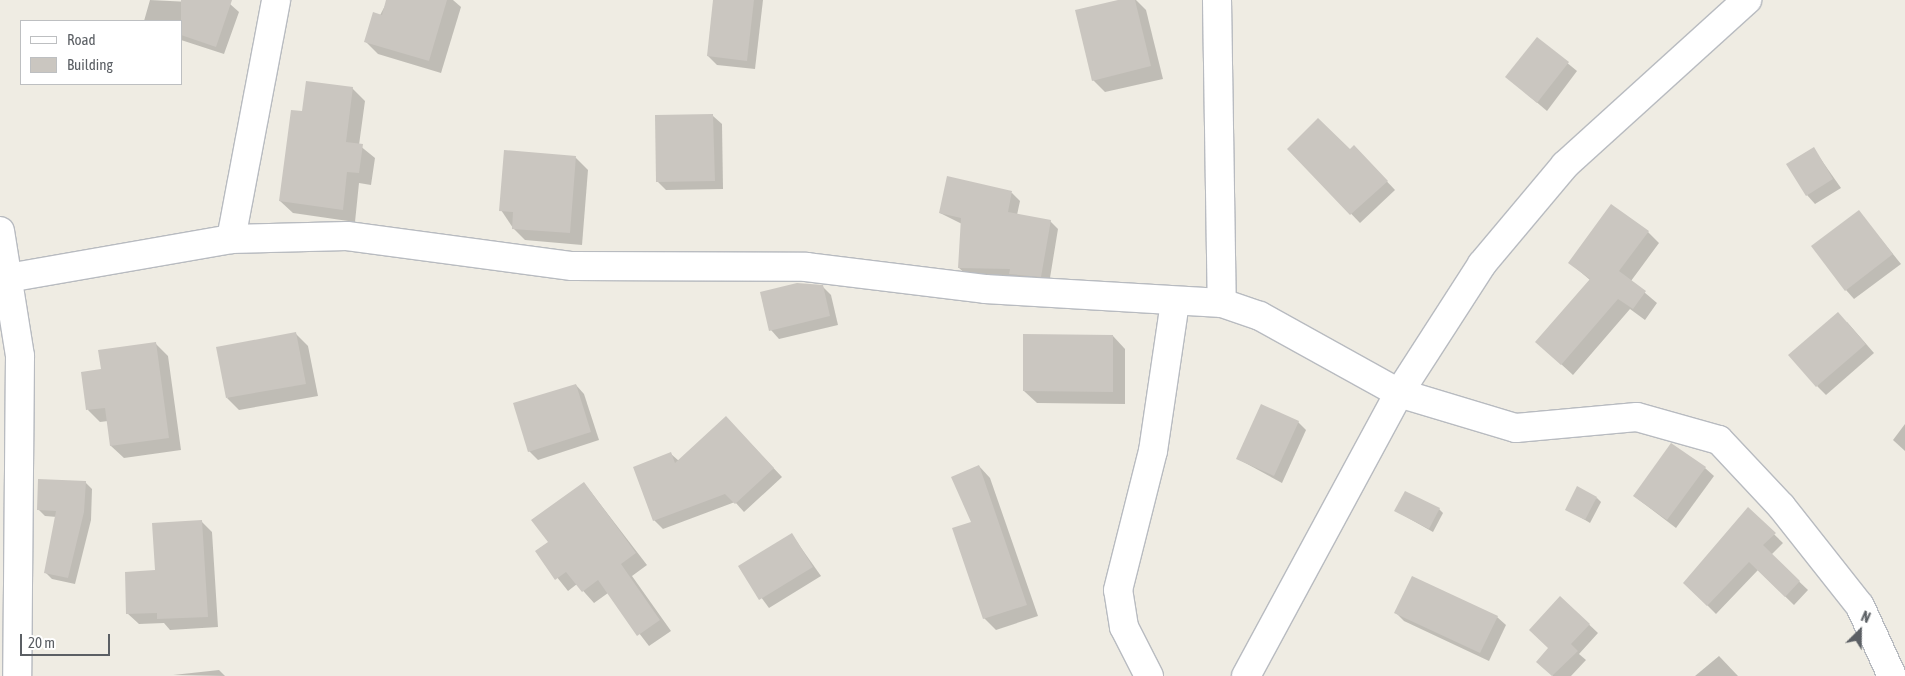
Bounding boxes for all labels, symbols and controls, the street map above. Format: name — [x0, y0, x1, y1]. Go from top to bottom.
legend — [20, 20, 182, 85]
text: Road — [67, 31, 96, 48]
text: Building — [67, 56, 113, 73]
north arrow — [1835, 606, 1885, 656]
text: N — [1859, 608, 1873, 626]
scale bar — [22, 624, 112, 656]
text: 20 m — [28, 634, 55, 651]

